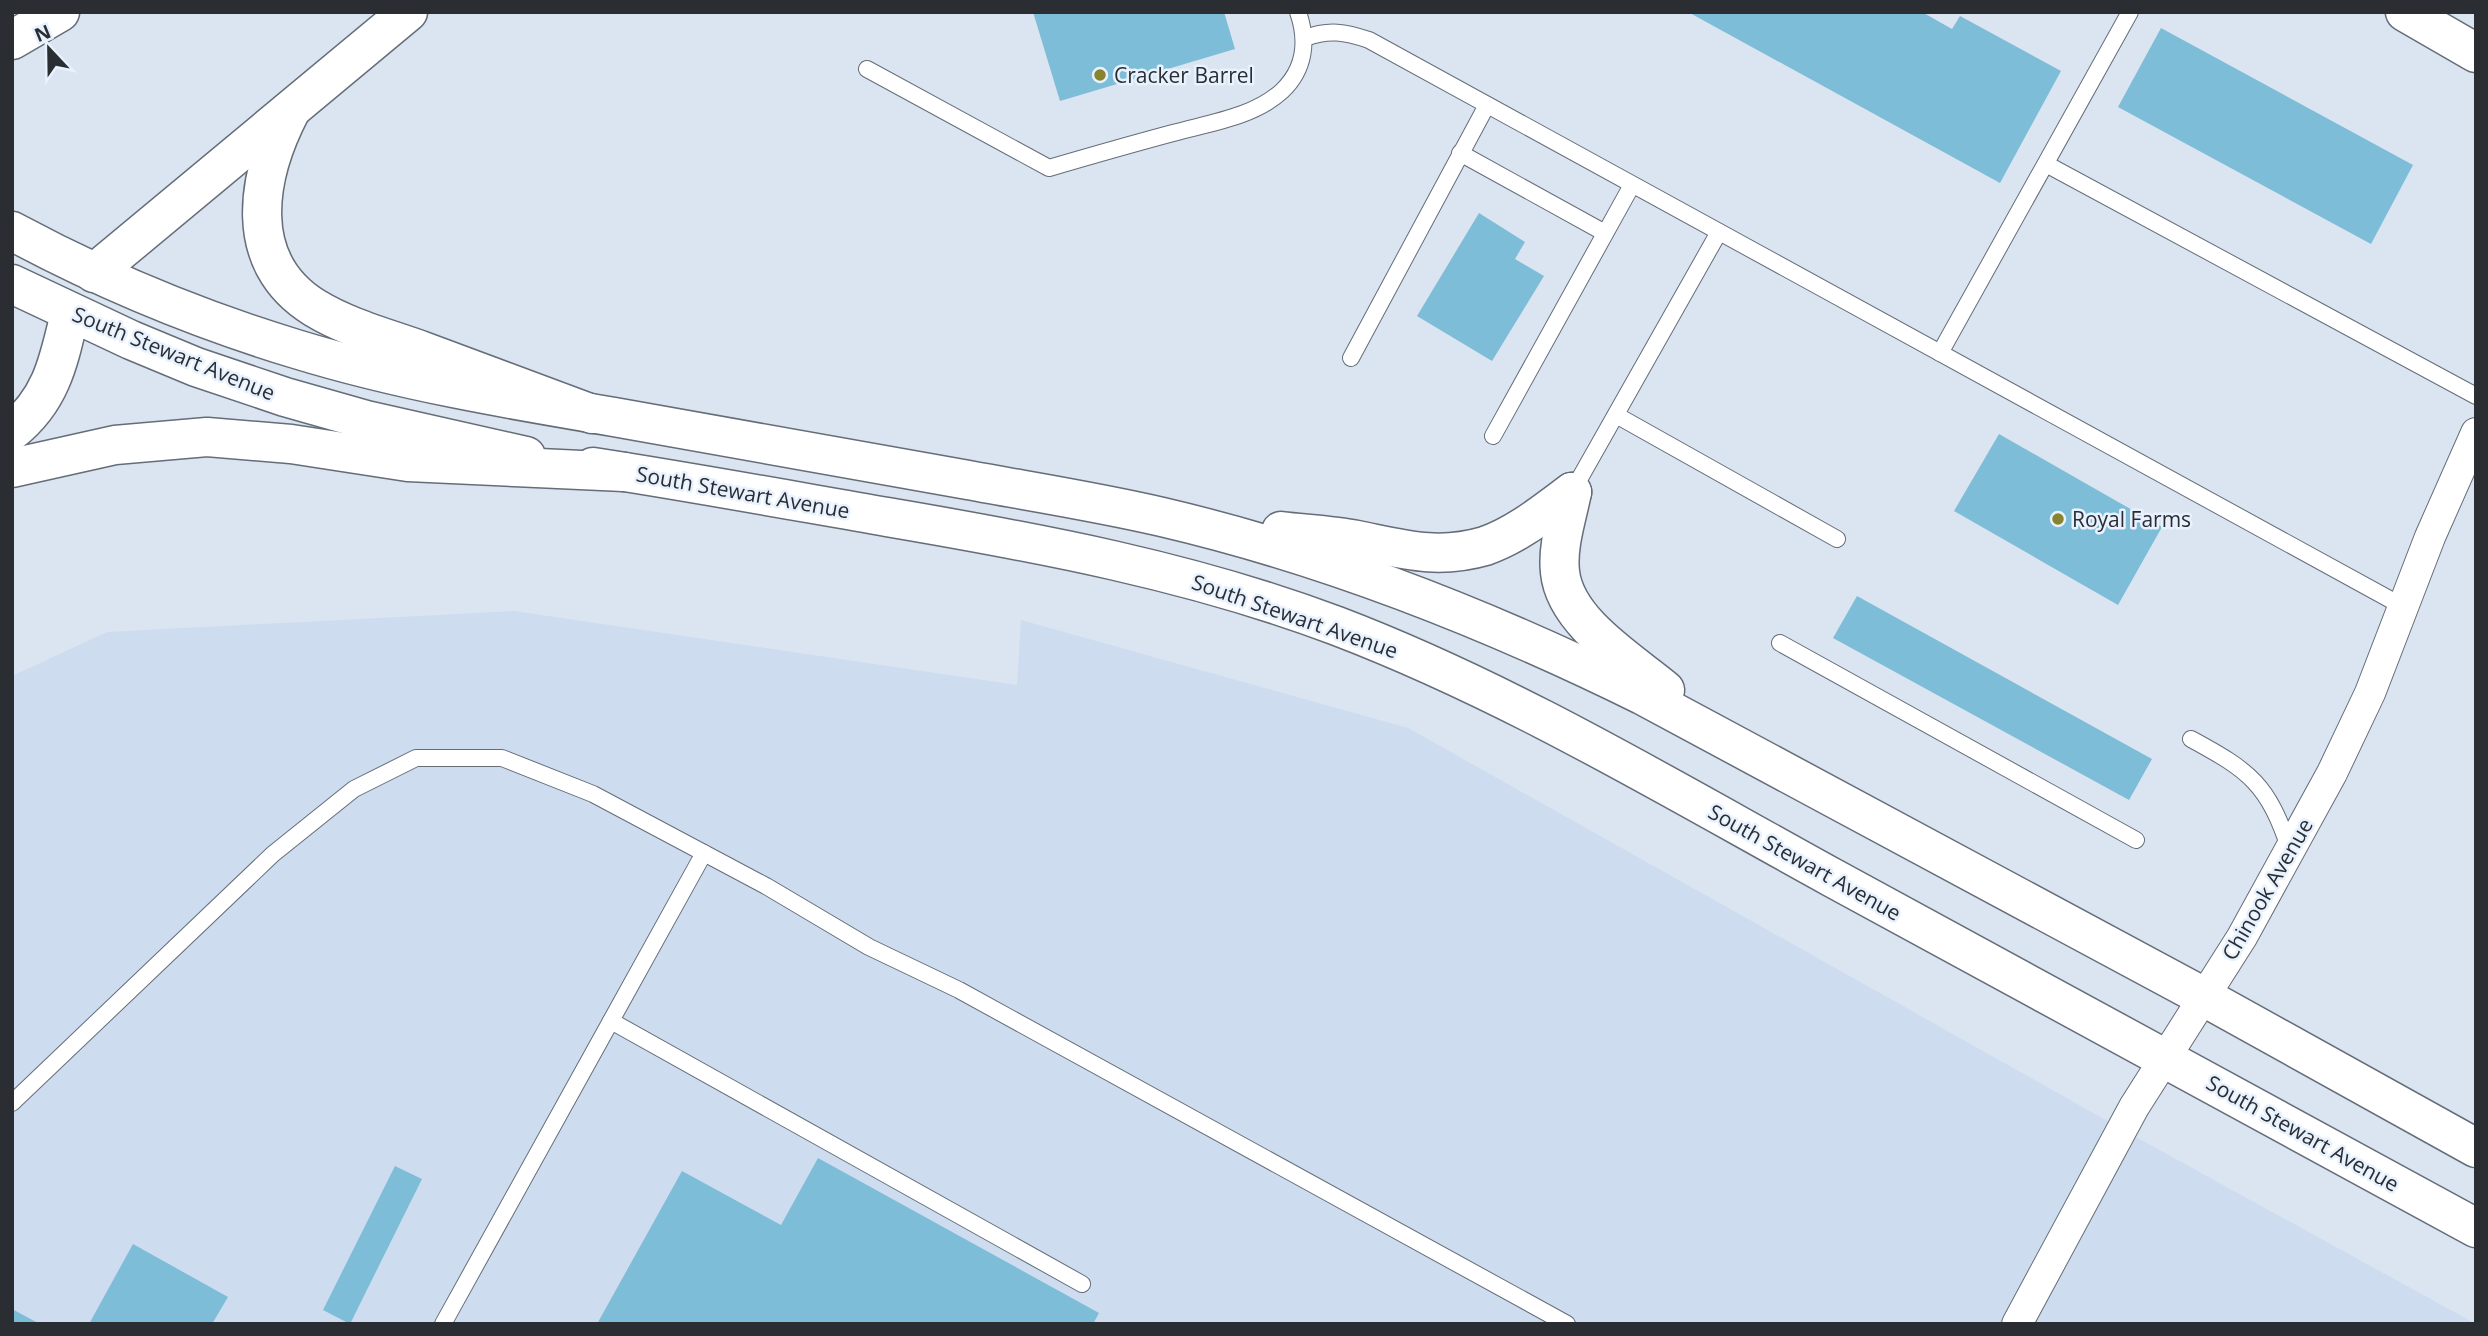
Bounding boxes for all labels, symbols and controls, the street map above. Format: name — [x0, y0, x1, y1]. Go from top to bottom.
north arrow — [14, 14, 84, 84]
text: N — [31, 18, 55, 48]
place label: Cracker Barrel — [1114, 61, 1254, 89]
marker: Cracker Barrel — [1092, 67, 1108, 83]
street label: South Stewart Avenue — [69, 300, 279, 406]
street label: South Stewart Avenue — [634, 459, 852, 525]
place label: Royal Farms — [2072, 505, 2191, 533]
marker: Royal Farms — [2050, 511, 2066, 527]
street label: South Stewart Avenue — [1188, 568, 1402, 664]
street label: South Stewart Avenue — [1704, 797, 1906, 927]
street label: Chinook Avenue — [2215, 813, 2319, 965]
street label: South Stewart Avenue — [2202, 1068, 2404, 1198]

